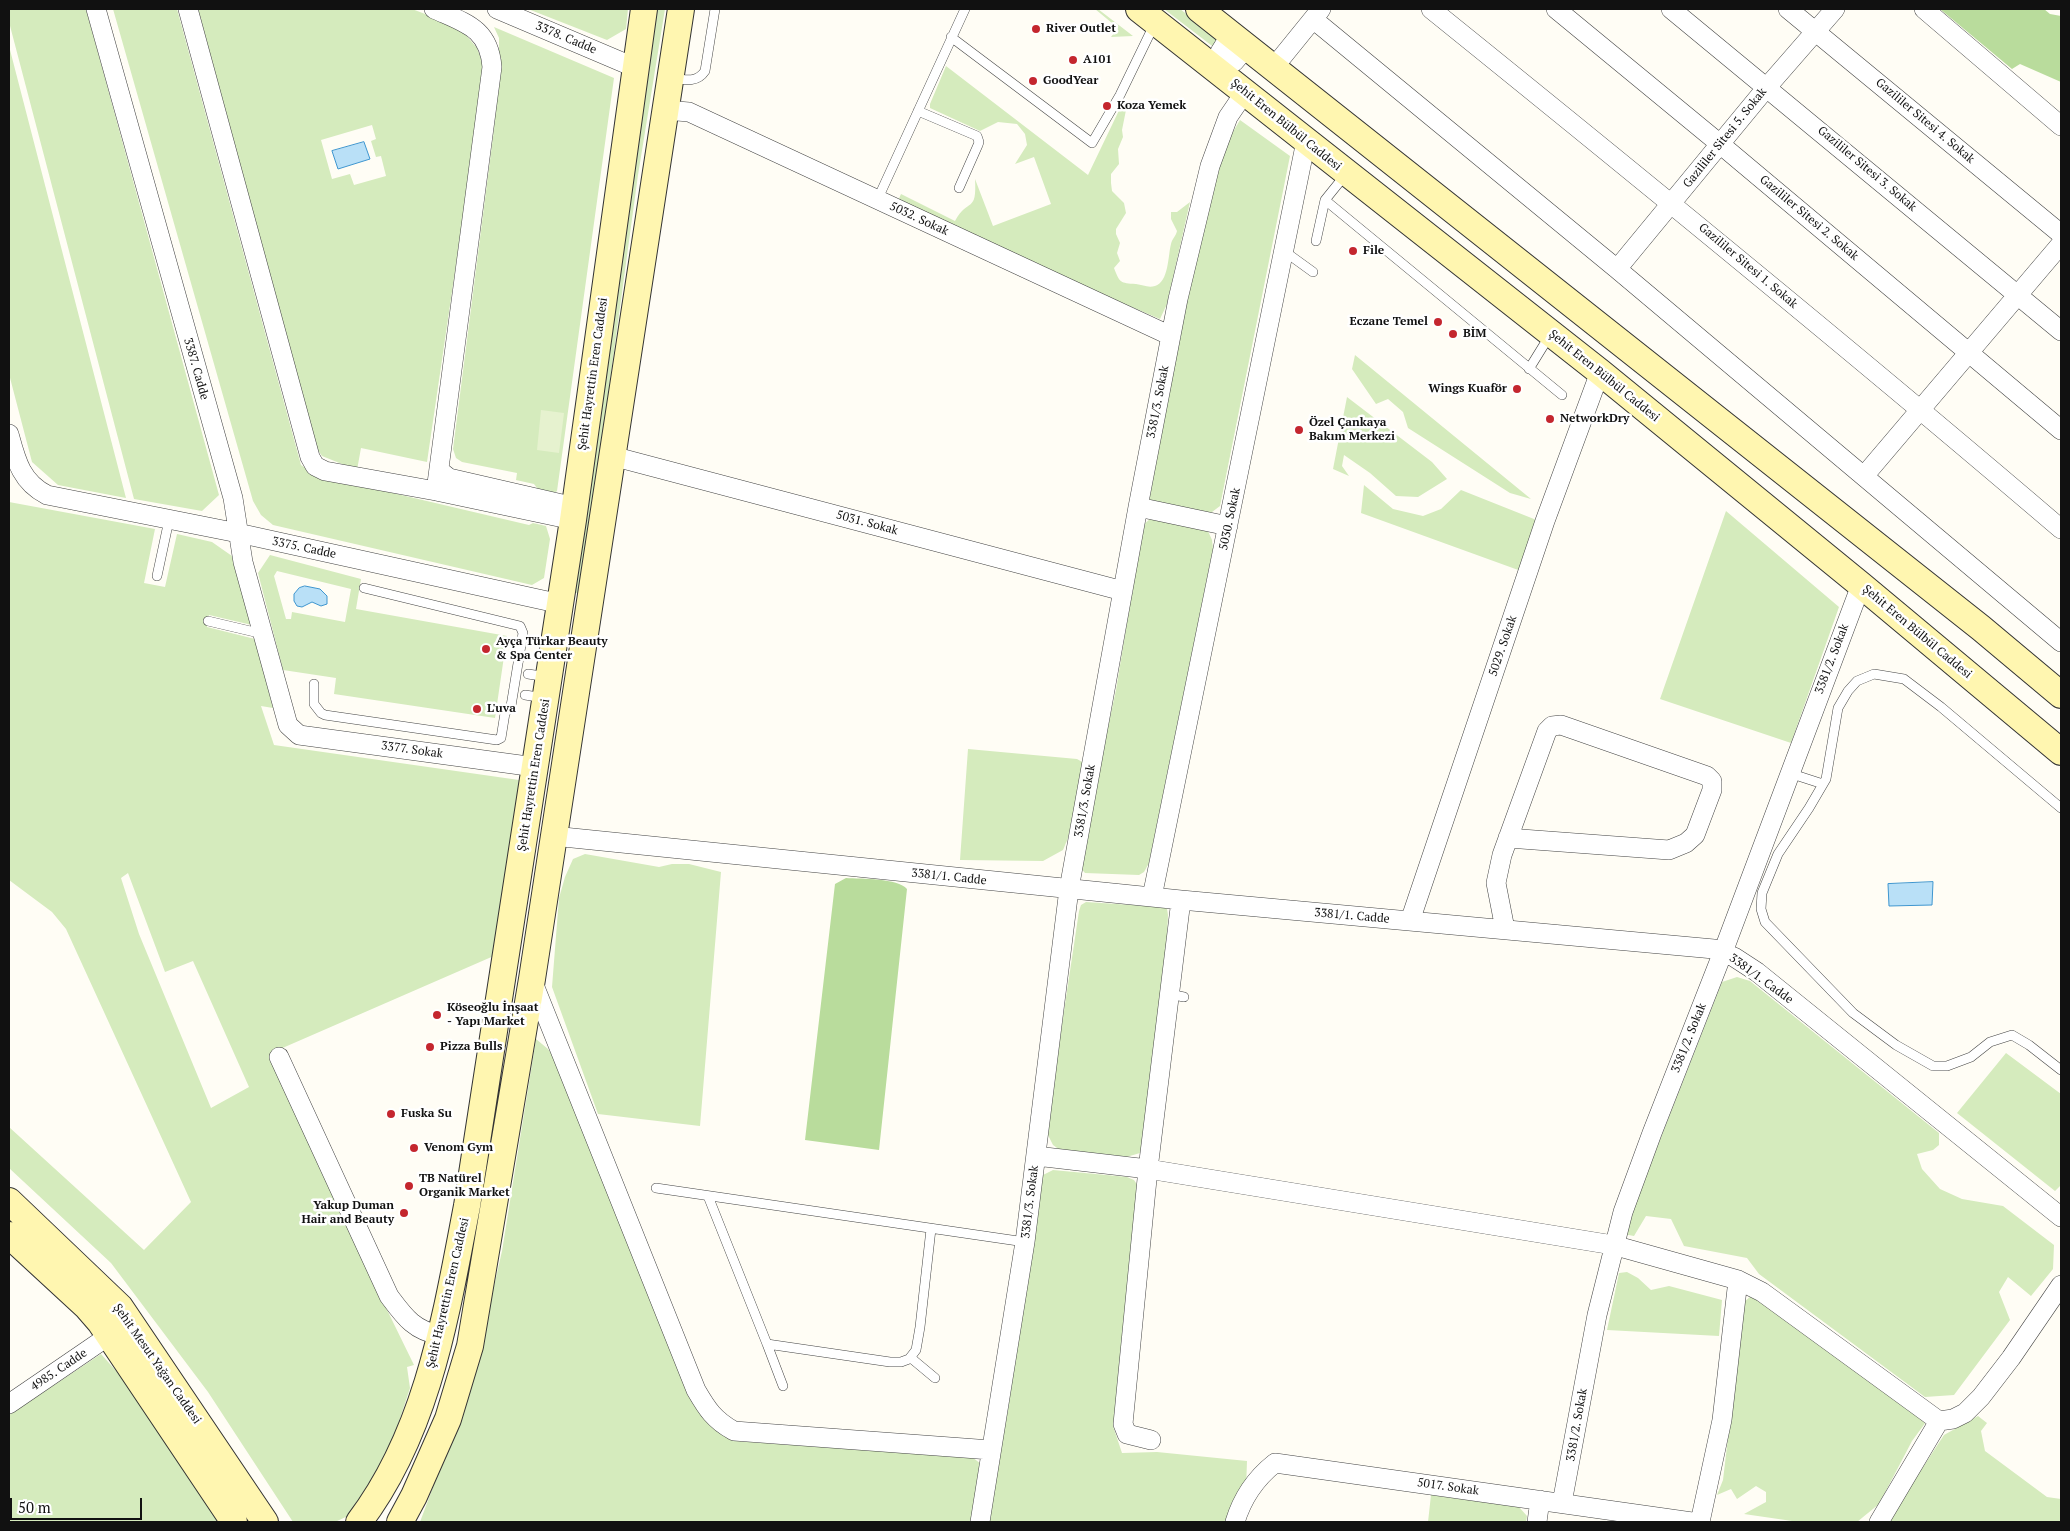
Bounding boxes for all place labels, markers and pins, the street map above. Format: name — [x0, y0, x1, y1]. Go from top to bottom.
place label: River Outlet — [1046, 22, 1116, 36]
marker: River Outlet — [1030, 23, 1042, 35]
place label: A101 — [1083, 53, 1112, 67]
marker: A101 — [1067, 54, 1079, 66]
place label: GoodYear — [1043, 74, 1098, 88]
marker: GoodYear — [1027, 75, 1039, 87]
place label: Koza Yemek — [1117, 99, 1186, 113]
marker: Koza Yemek — [1101, 100, 1113, 112]
place label: File — [1363, 244, 1384, 258]
marker: File — [1347, 245, 1359, 257]
place label: Eczane Temel — [1350, 315, 1428, 329]
marker: Eczane Temel — [1432, 316, 1444, 328]
place label: BİM — [1463, 327, 1486, 341]
marker: BİM — [1447, 328, 1459, 340]
place label: Wings Kuaför — [1428, 382, 1507, 396]
marker: Wings Kuaför — [1511, 383, 1523, 395]
place label: NetworkDry — [1560, 412, 1629, 426]
marker: NetworkDry — [1544, 413, 1556, 425]
place label: Özel Çankaya Bakım Merkezi — [1309, 416, 1395, 444]
marker: Özel Çankaya Bakım Merkezi — [1293, 424, 1305, 436]
place label: Ayça Türkar Beauty & Spa Center — [496, 635, 608, 663]
marker: Ayça Türkar Beauty & Spa Center — [480, 643, 492, 655]
place label: L'uva — [487, 702, 516, 716]
marker: L'uva — [471, 703, 483, 715]
place label: Köseoğlu İnşaat - Yapı Market — [447, 1001, 538, 1029]
marker: Köseoğlu İnşaat - Yapı Market — [431, 1009, 443, 1021]
place label: Pizza Bulls — [440, 1040, 502, 1054]
marker: Pizza Bulls — [424, 1041, 436, 1053]
place label: Fuska Su — [401, 1107, 452, 1121]
marker: Fuska Su — [385, 1108, 397, 1120]
place label: Venom Gym — [424, 1141, 493, 1155]
marker: Venom Gym — [408, 1142, 420, 1154]
place label: TB Natürel Organik Market — [419, 1172, 510, 1200]
marker: TB Natürel Organik Market — [403, 1180, 415, 1192]
place label: Yakup Duman Hair and Beauty — [301, 1199, 394, 1227]
marker: Yakup Duman Hair and Beauty — [398, 1207, 410, 1219]

